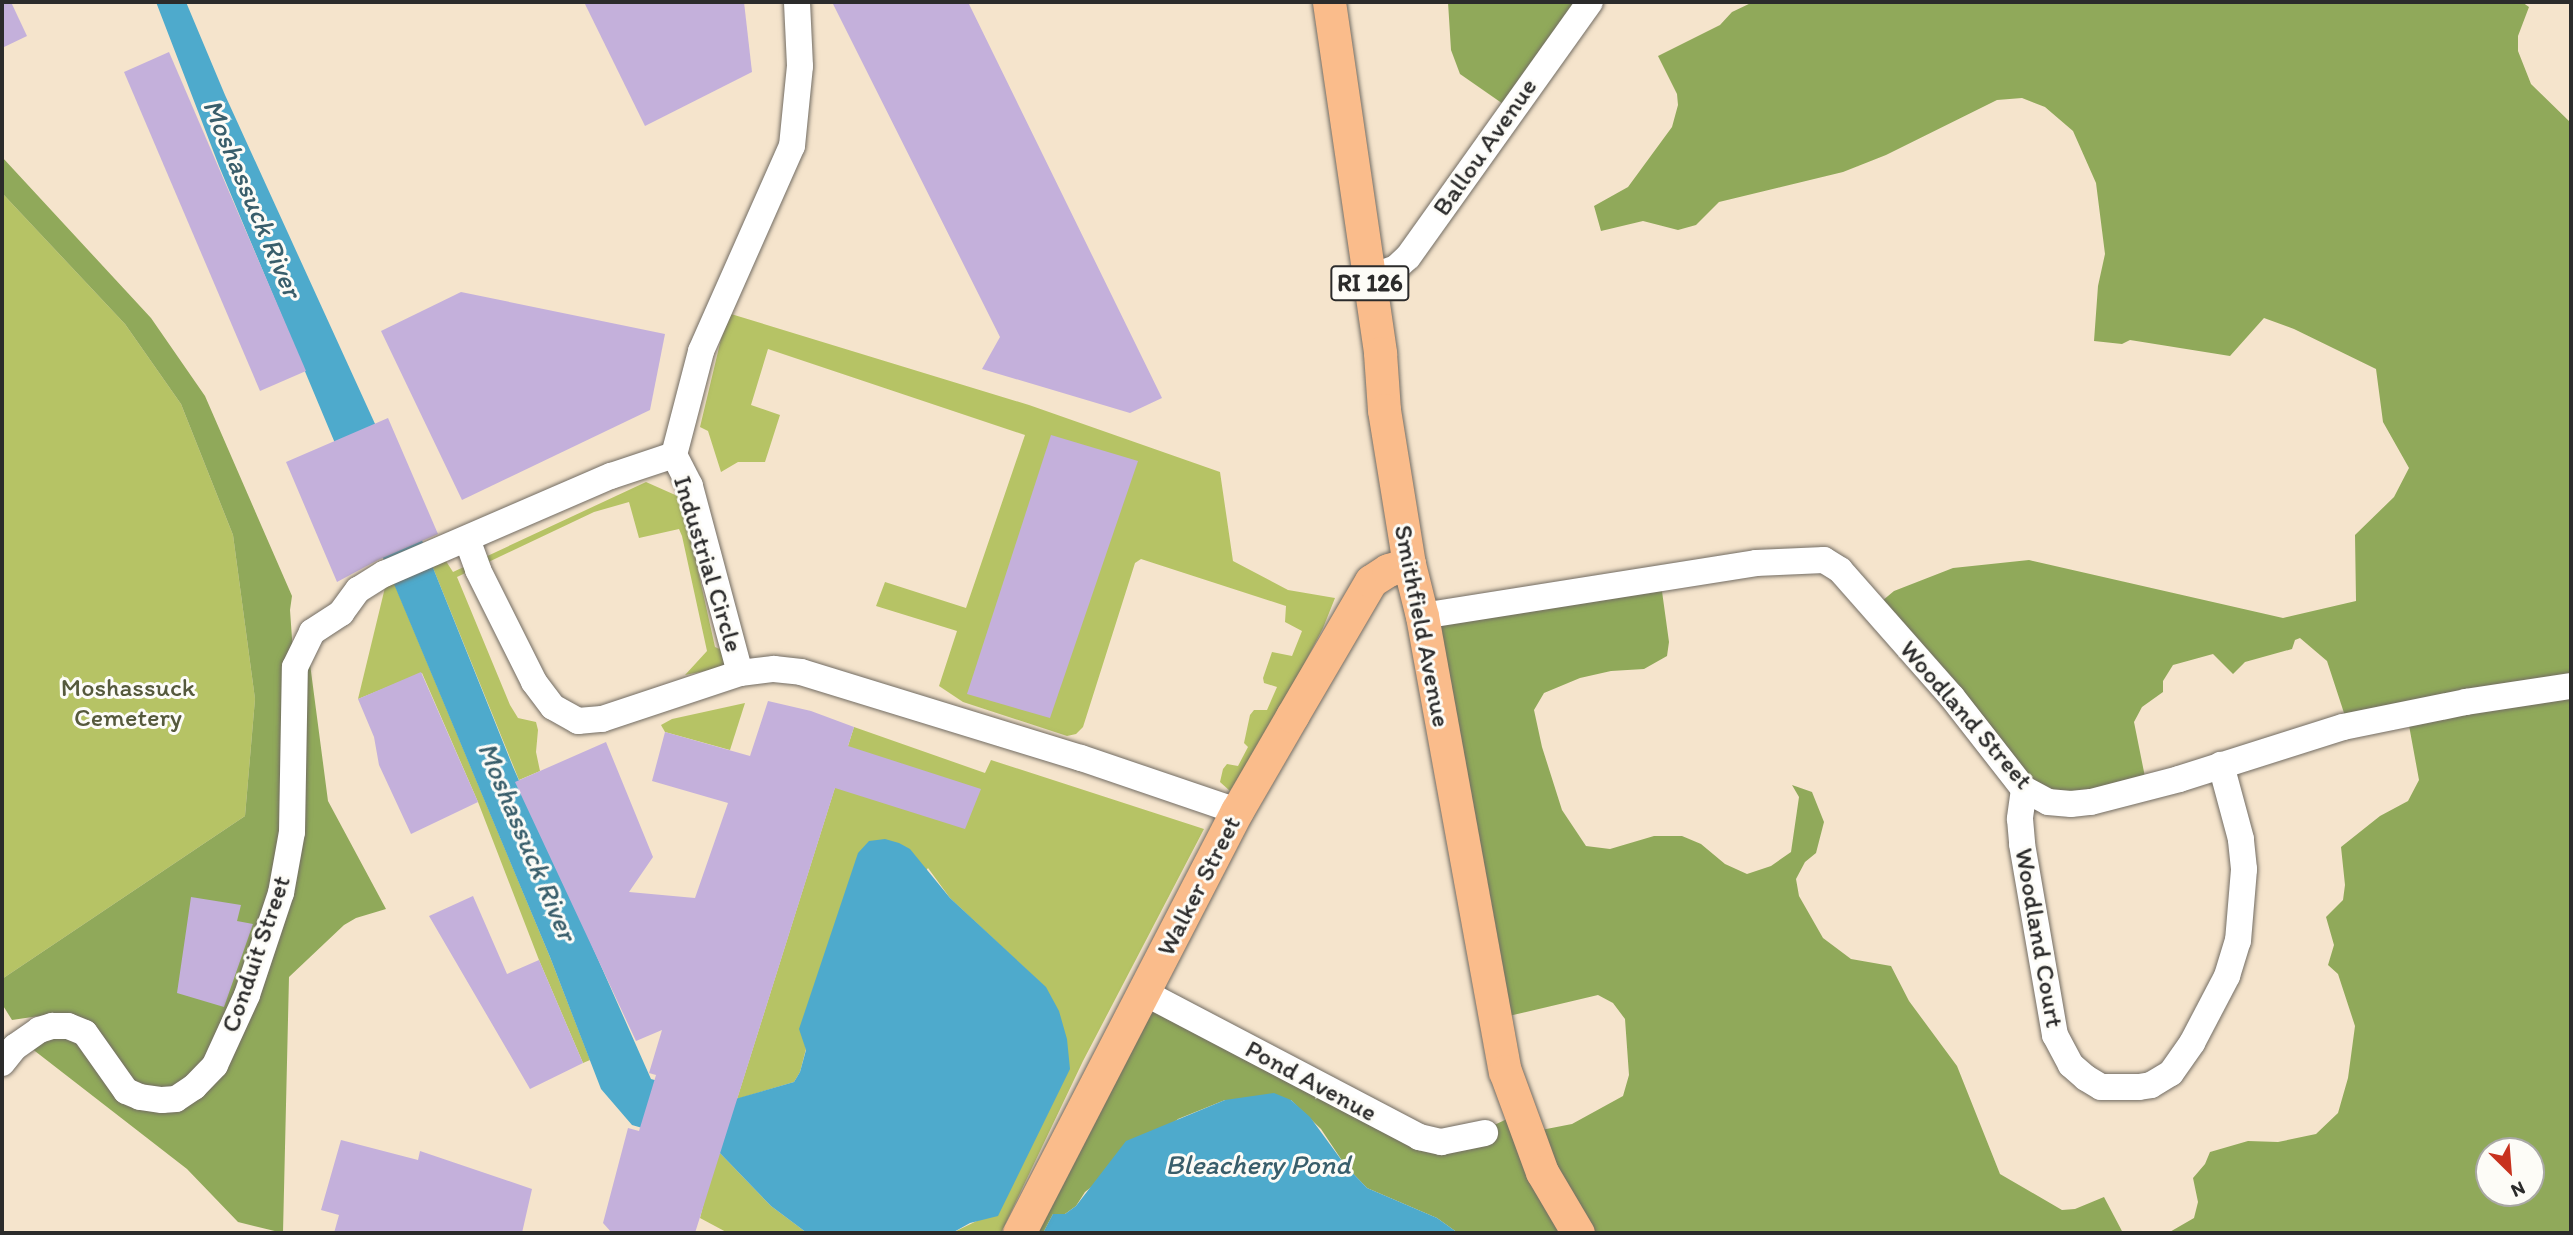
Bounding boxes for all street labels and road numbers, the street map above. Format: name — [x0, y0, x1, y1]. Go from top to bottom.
street label: Ballou Avenue — [1426, 73, 1544, 221]
road number: RI 126 — [1330, 262, 1410, 304]
street label: Industrial Circle — [666, 472, 750, 656]
street label: Smithfield Avenue — [1387, 523, 1457, 729]
street label: Woodland Street — [1893, 634, 2039, 796]
street label: Walker Street — [1150, 811, 1248, 961]
street label: Woodland Court — [2008, 846, 2070, 1030]
street label: Conduit Street — [215, 871, 297, 1037]
street label: Pond Avenue — [1240, 1034, 1382, 1128]

